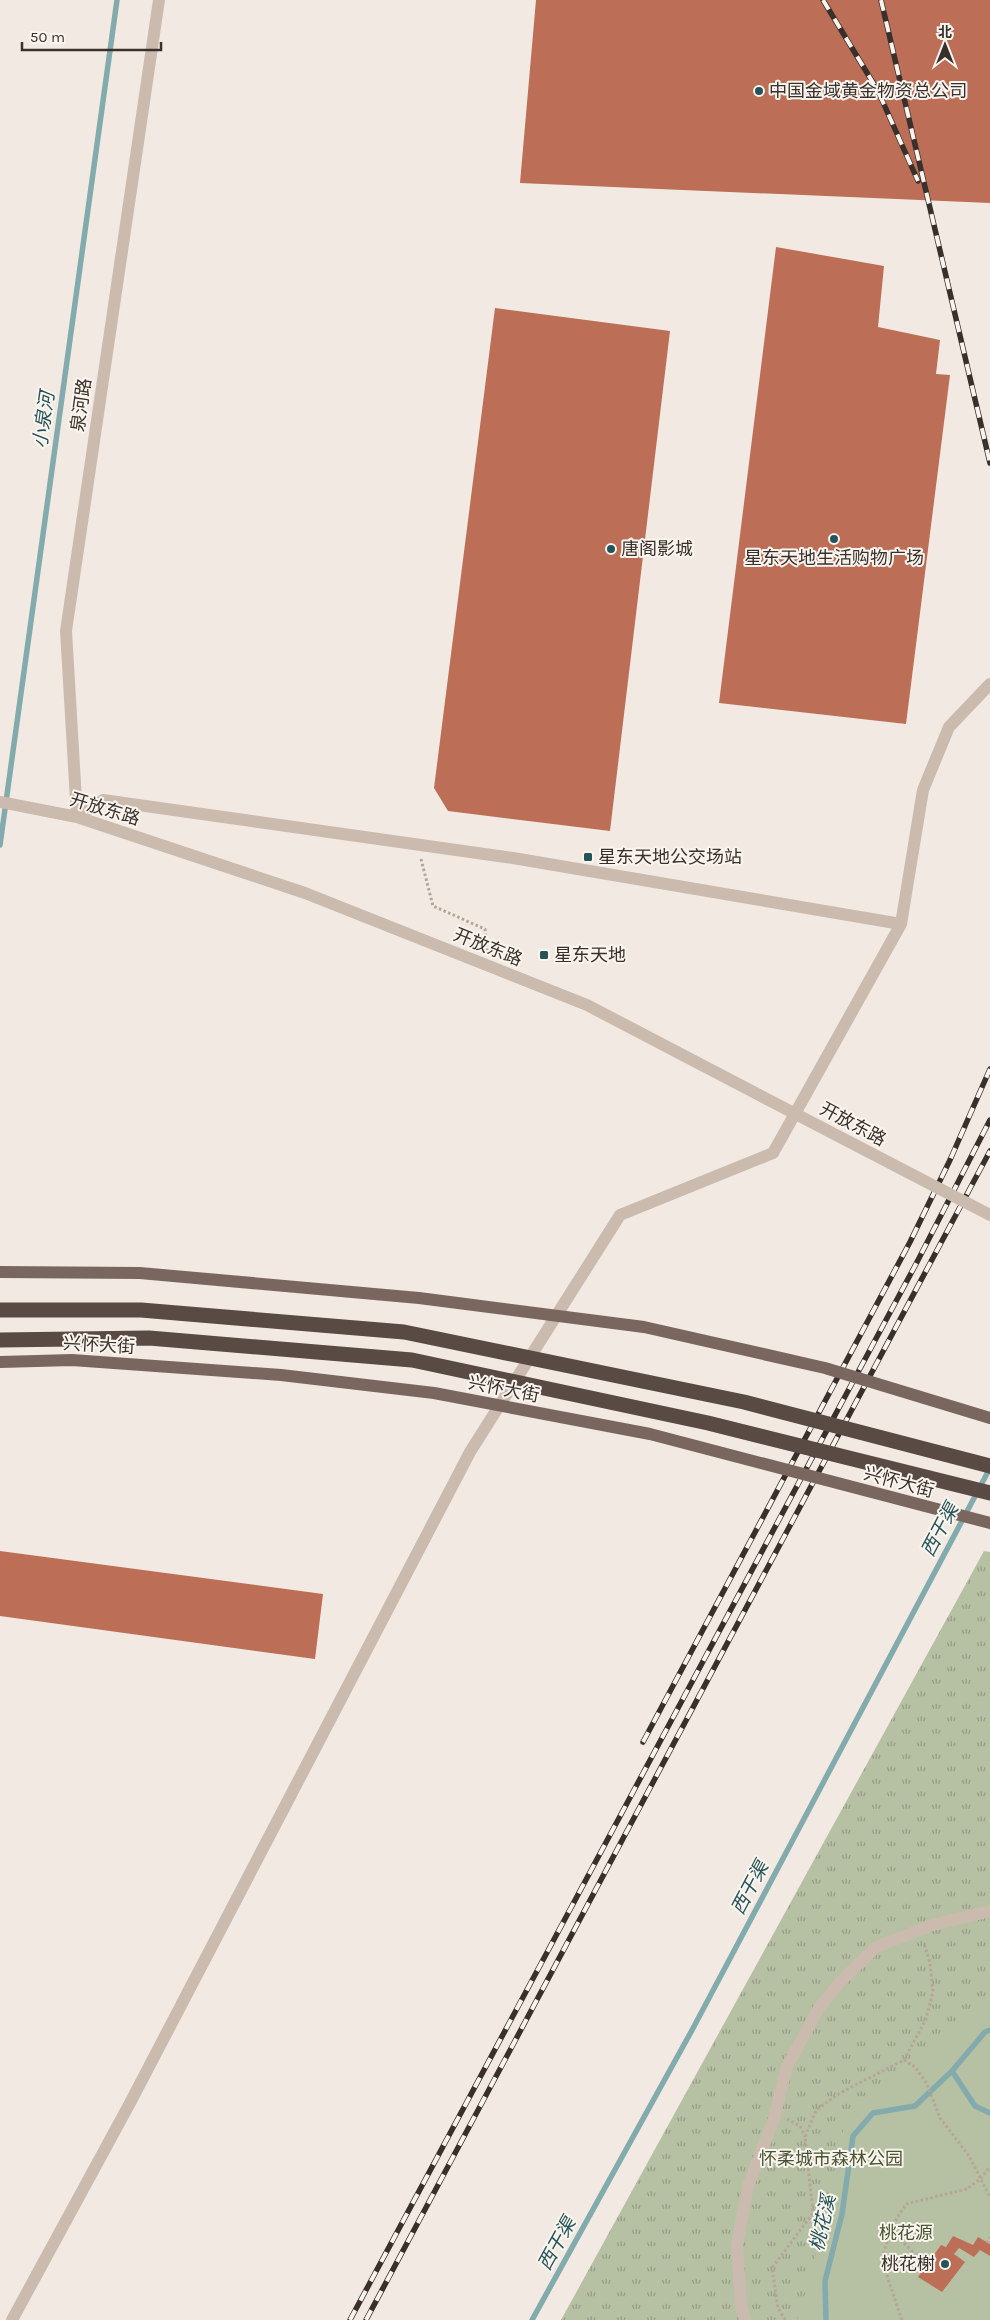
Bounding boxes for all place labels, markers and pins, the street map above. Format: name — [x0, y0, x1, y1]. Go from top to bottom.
place label: 中国金域黄金物资总公司 — [769, 80, 967, 102]
marker: 中国金域黄金物资总公司 — [753, 85, 765, 97]
marker: 星东天地生活购物广场 — [828, 533, 840, 545]
place label: 唐阁影城 — [621, 538, 693, 560]
marker: 唐阁影城 — [605, 543, 617, 555]
place label: 星东天地生活购物广场 — [744, 547, 924, 569]
place label: 星东天地公交场站 — [598, 846, 742, 868]
marker: 星东天地公交场站 — [582, 851, 594, 863]
place label: 星东天地 — [554, 944, 626, 966]
marker: 星东天地 — [538, 949, 550, 961]
place label: 桃花榭 — [881, 2253, 935, 2275]
marker: 桃花榭 — [939, 2258, 951, 2270]

